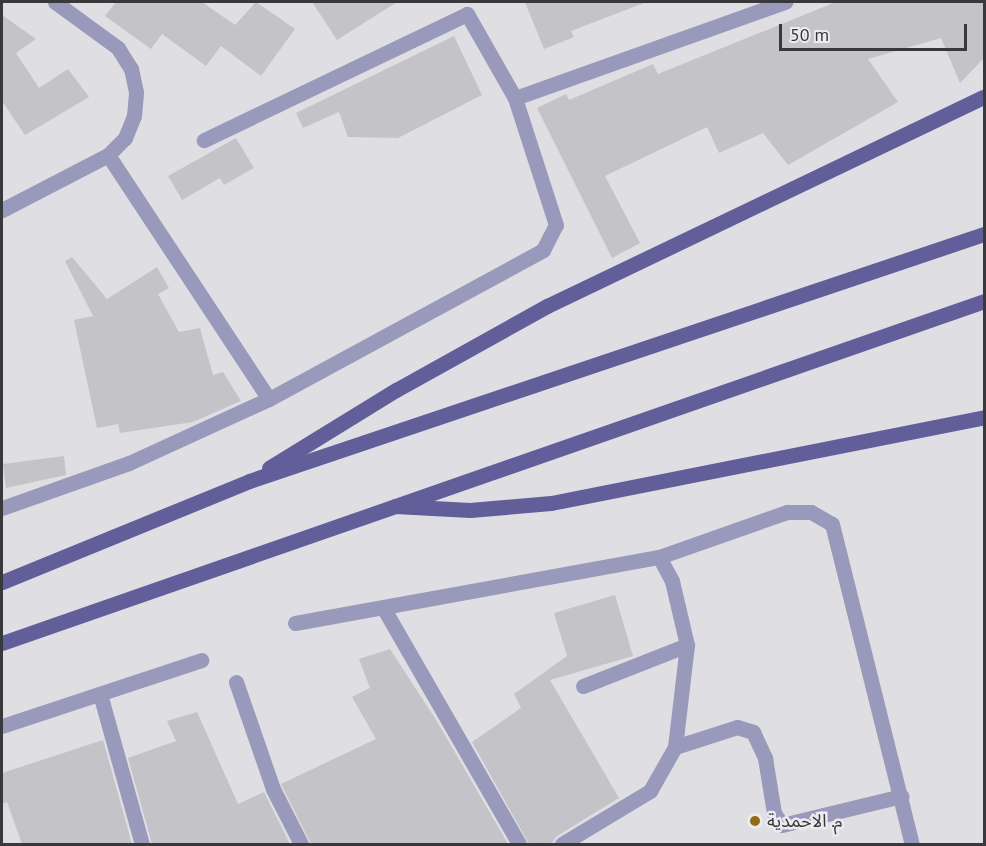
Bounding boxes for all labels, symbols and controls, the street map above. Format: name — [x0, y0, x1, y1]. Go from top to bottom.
scale bar — [782, 12, 970, 50]
text: 50 m — [790, 23, 829, 46]
place label: م. الاحمدية — [767, 810, 844, 832]
marker: م. الاحمدية — [748, 814, 762, 828]

